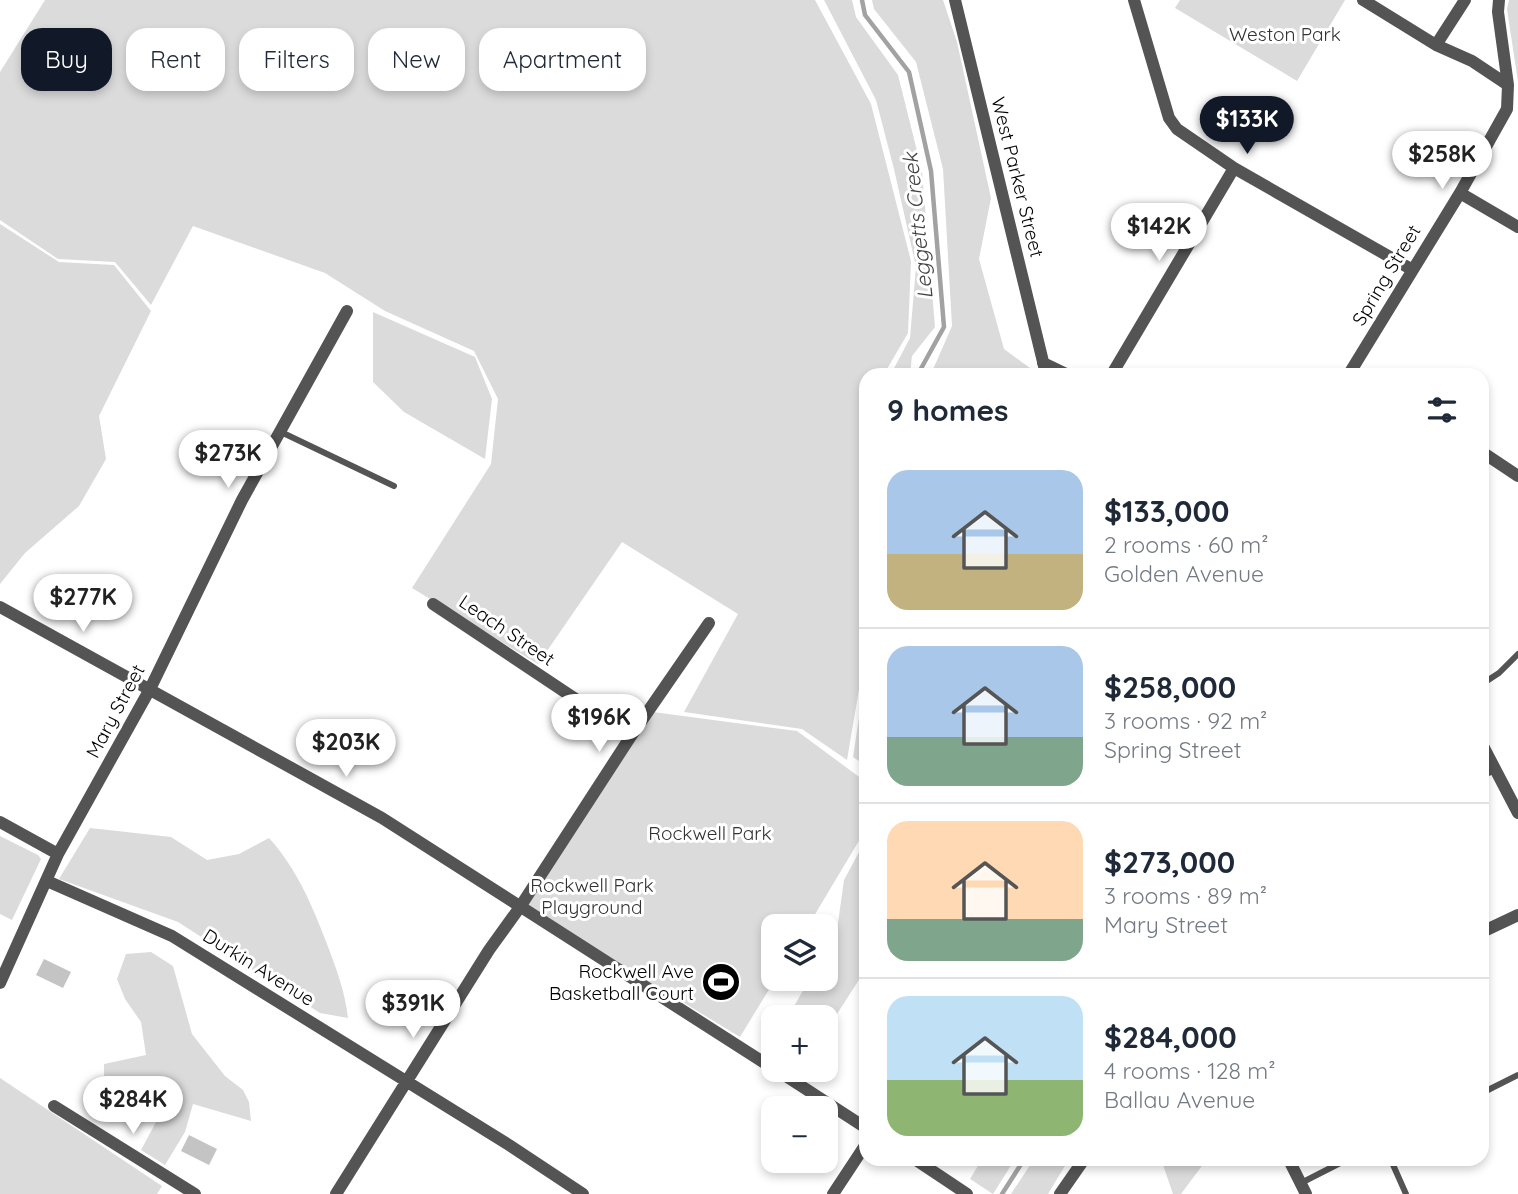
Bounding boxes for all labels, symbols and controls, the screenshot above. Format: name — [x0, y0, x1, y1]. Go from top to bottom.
park label: Weston Park — [1229, 22, 1341, 46]
chip: Buy — [21, 28, 112, 91]
chip: Rent — [126, 28, 225, 91]
chip: Filters — [239, 28, 354, 91]
chip: New — [368, 28, 465, 91]
chip: Apartment — [479, 28, 646, 91]
street label: West Parker Street — [986, 94, 1050, 260]
pin: $133K — [1198, 96, 1296, 156]
text: $133K — [1216, 104, 1278, 133]
pin: $258K — [1393, 132, 1491, 191]
text: $258K — [1408, 139, 1476, 168]
water label: Leggetts Creek — [896, 150, 938, 301]
pin: $142K — [1110, 204, 1208, 263]
text: $142K — [1127, 211, 1191, 240]
street label: Spring Street — [1346, 220, 1426, 330]
text: 9 homes — [887, 391, 1009, 429]
icon: filters — [1423, 391, 1461, 429]
pin: $273K — [179, 430, 277, 490]
text: $273K — [195, 438, 261, 467]
text: $133,000 — [1104, 492, 1229, 530]
icon: home — [943, 498, 1027, 582]
text: 2 rooms · 60 m² — [1104, 530, 1269, 559]
text: Golden Avenue — [1104, 559, 1264, 588]
pin: $277K — [34, 574, 132, 634]
text: $277K — [49, 582, 117, 611]
street label: Leach Street — [455, 589, 559, 671]
street label: Mary Street — [80, 660, 150, 762]
text: $258,000 — [1104, 668, 1236, 706]
icon: home — [943, 674, 1027, 758]
pin: $196K — [550, 694, 648, 754]
text: $196K — [567, 702, 631, 731]
text: 3 rooms · 92 m² — [1104, 706, 1267, 735]
pin: $203K — [297, 720, 395, 779]
text: $203K — [312, 727, 380, 756]
text: Spring Street — [1104, 735, 1241, 764]
park label: Rockwell Park — [648, 821, 772, 845]
text: $273,000 — [1104, 843, 1235, 881]
icon: home — [943, 849, 1027, 933]
park label: Rockwell Park Playground — [530, 873, 654, 919]
text: 3 rooms · 89 m² — [1104, 881, 1267, 910]
text: Mary Street — [1104, 910, 1228, 939]
map controls — [761, 914, 838, 1173]
button: layers — [761, 914, 838, 991]
street label: Durkin Avenue — [199, 923, 319, 1011]
place label: Rockwell Ave Basketball Court — [549, 959, 694, 1005]
sports icon: Rockwell Ave Basketball Court — [700, 961, 742, 1003]
pin: $391K — [364, 981, 462, 1040]
text: $391K — [381, 988, 445, 1017]
button: + — [761, 1005, 838, 1082]
text: $284,000 — [1104, 1018, 1237, 1056]
icon: home — [943, 1024, 1027, 1108]
text: 4 rooms · 128 m² — [1104, 1056, 1276, 1085]
pin: $284K — [84, 1076, 182, 1136]
text: $284K — [99, 1084, 167, 1113]
text: Ballau Avenue — [1104, 1085, 1255, 1114]
button: − — [761, 1096, 838, 1173]

